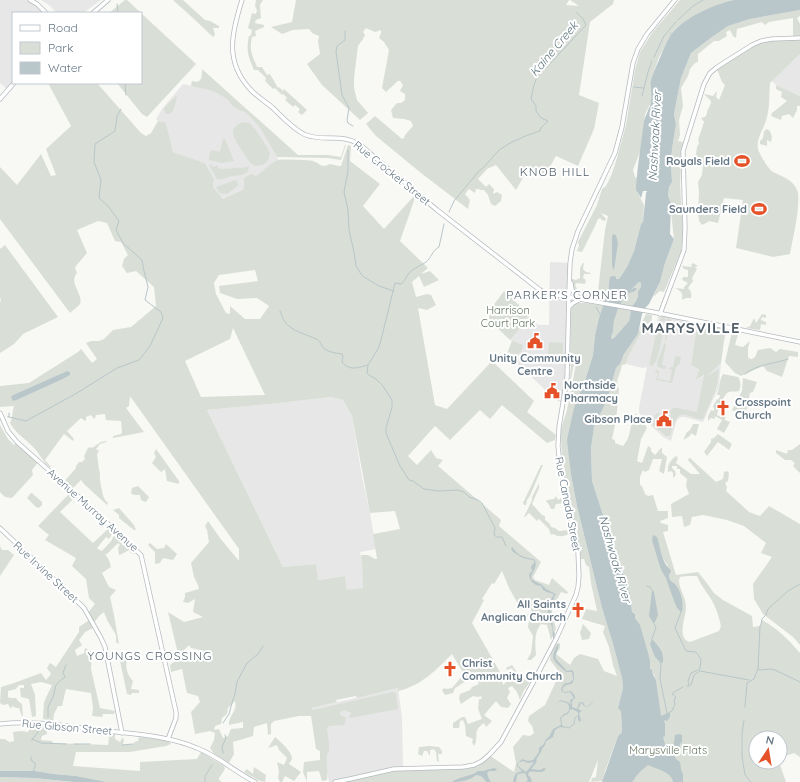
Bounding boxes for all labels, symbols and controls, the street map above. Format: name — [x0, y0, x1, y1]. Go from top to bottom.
legend — [12, 12, 142, 84]
water label: Kaine Creek — [526, 17, 582, 79]
text: Road — [48, 20, 78, 35]
text: Park — [48, 40, 73, 55]
text: Water — [48, 60, 83, 75]
water label: Nashwaak River — [645, 89, 664, 181]
street label: Rue Crocket Street — [351, 138, 433, 208]
sports icon: Royals Field — [733, 152, 751, 170]
place label: Royals Field — [666, 154, 730, 168]
district label: KNOB HILL — [520, 164, 590, 179]
sports icon: Saunders Field — [750, 200, 768, 218]
place label: Saunders Field — [669, 202, 747, 216]
district label: PARKER'S CORNER — [506, 287, 628, 302]
park label: Harrison Court Park — [481, 303, 535, 330]
district label: MARYSVILLE — [641, 318, 741, 337]
public building icon: Unity Community Centre — [526, 332, 544, 350]
place label: Unity Community Centre — [489, 351, 581, 378]
place label: Northside Pharmacy — [564, 378, 618, 405]
public building icon: Northside Pharmacy — [543, 382, 561, 400]
place label: Crosspoint Church — [735, 395, 791, 422]
church icon: Crosspoint Church — [714, 399, 732, 417]
public building icon: Gibson Place — [655, 410, 673, 428]
place label: Gibson Place — [584, 412, 653, 426]
street label: Rue Canada Street — [552, 456, 584, 553]
street label: Avenue Murray Avenue — [45, 465, 141, 555]
water label: Nashwaak River — [596, 513, 635, 606]
street label: Rue Irvine Street — [10, 538, 82, 606]
place label: All Saints Anglican Church — [481, 597, 566, 624]
church icon: All Saints Anglican Church — [569, 601, 587, 619]
district label: YOUNGS CROSSING — [88, 648, 212, 663]
place label: Christ Community Church — [462, 656, 562, 683]
church icon: Christ Community Church — [441, 660, 459, 678]
street label: Rue Gibson Street — [21, 716, 113, 738]
north arrow — [748, 730, 788, 770]
text: N — [765, 733, 775, 748]
park label: Marysville Flats — [629, 743, 707, 757]

